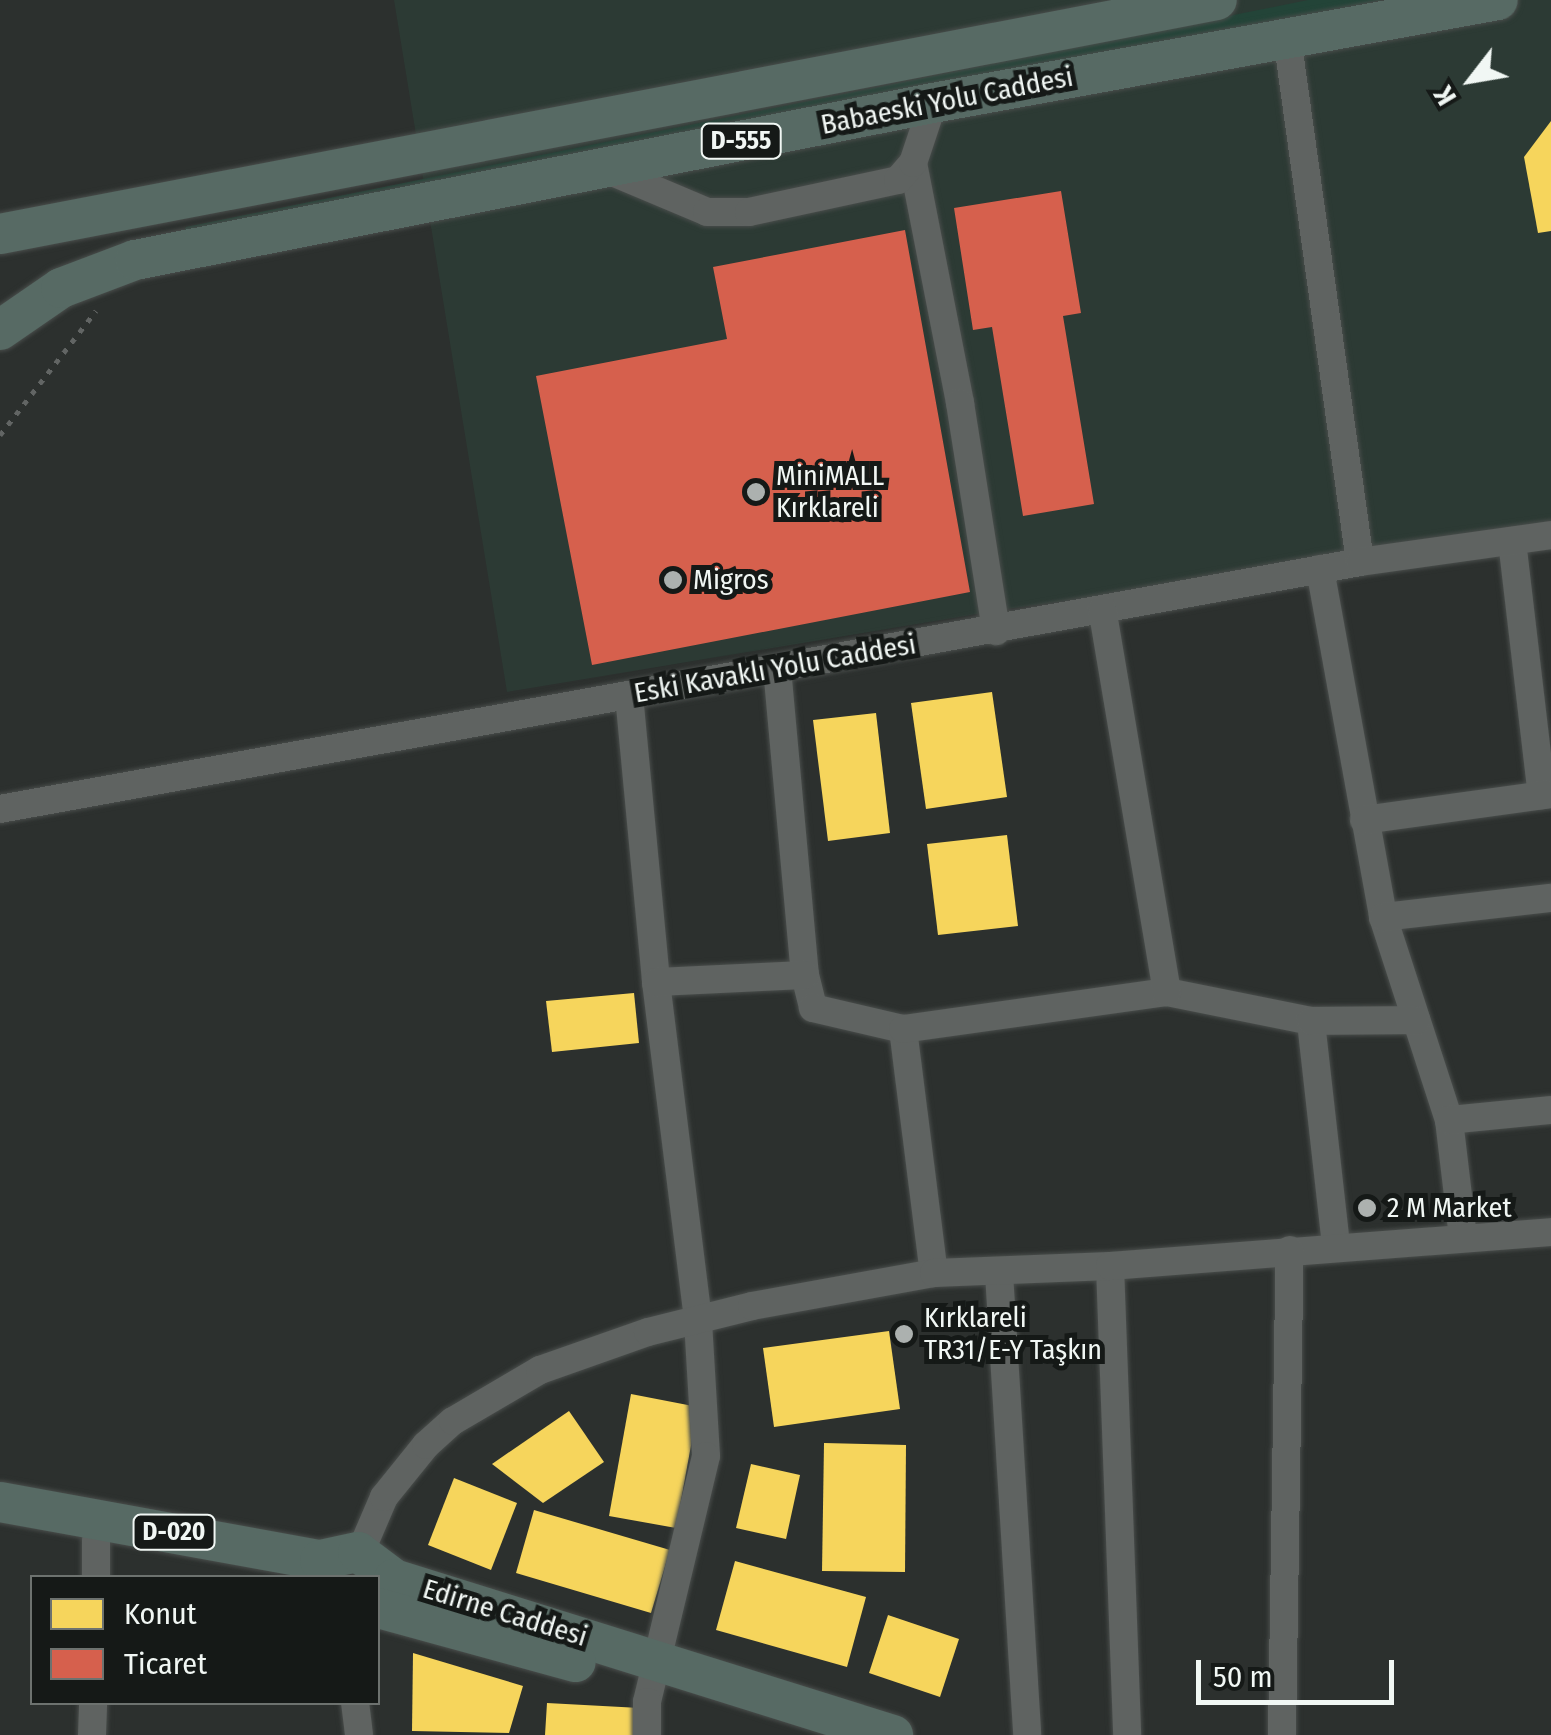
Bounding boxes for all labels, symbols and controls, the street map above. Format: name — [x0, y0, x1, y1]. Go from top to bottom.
north arrow — [1421, 30, 1521, 130]
street label: Babaeski Yolu Caddesi — [818, 60, 1076, 142]
text: K — [1427, 80, 1463, 111]
road number: D-555 — [698, 121, 784, 161]
place label: MiniMALL Kırklareli — [776, 459, 884, 525]
marker: MiniMALL Kırklareli — [745, 481, 767, 503]
place label: Migros — [693, 563, 769, 597]
marker: Migros — [662, 569, 684, 591]
street label: Eski Kavaklı Yolu Caddesi — [631, 628, 919, 710]
place label: 2 M Market — [1387, 1191, 1512, 1225]
marker: 2 M Market — [1356, 1197, 1378, 1219]
place label: Kırklareli TR31/E-Y Taşkın — [924, 1301, 1102, 1367]
marker: Kırklareli TR31/E-Y Taşkın — [893, 1323, 915, 1345]
road number: D-020 — [132, 1512, 216, 1552]
street label: Edirne Caddesi — [419, 1572, 591, 1654]
legend — [30, 1575, 380, 1705]
text: Konut — [124, 1596, 197, 1632]
scale bar — [1201, 1640, 1398, 1702]
text: Ticaret — [124, 1646, 207, 1682]
text: 50 m — [1213, 1659, 1273, 1695]

